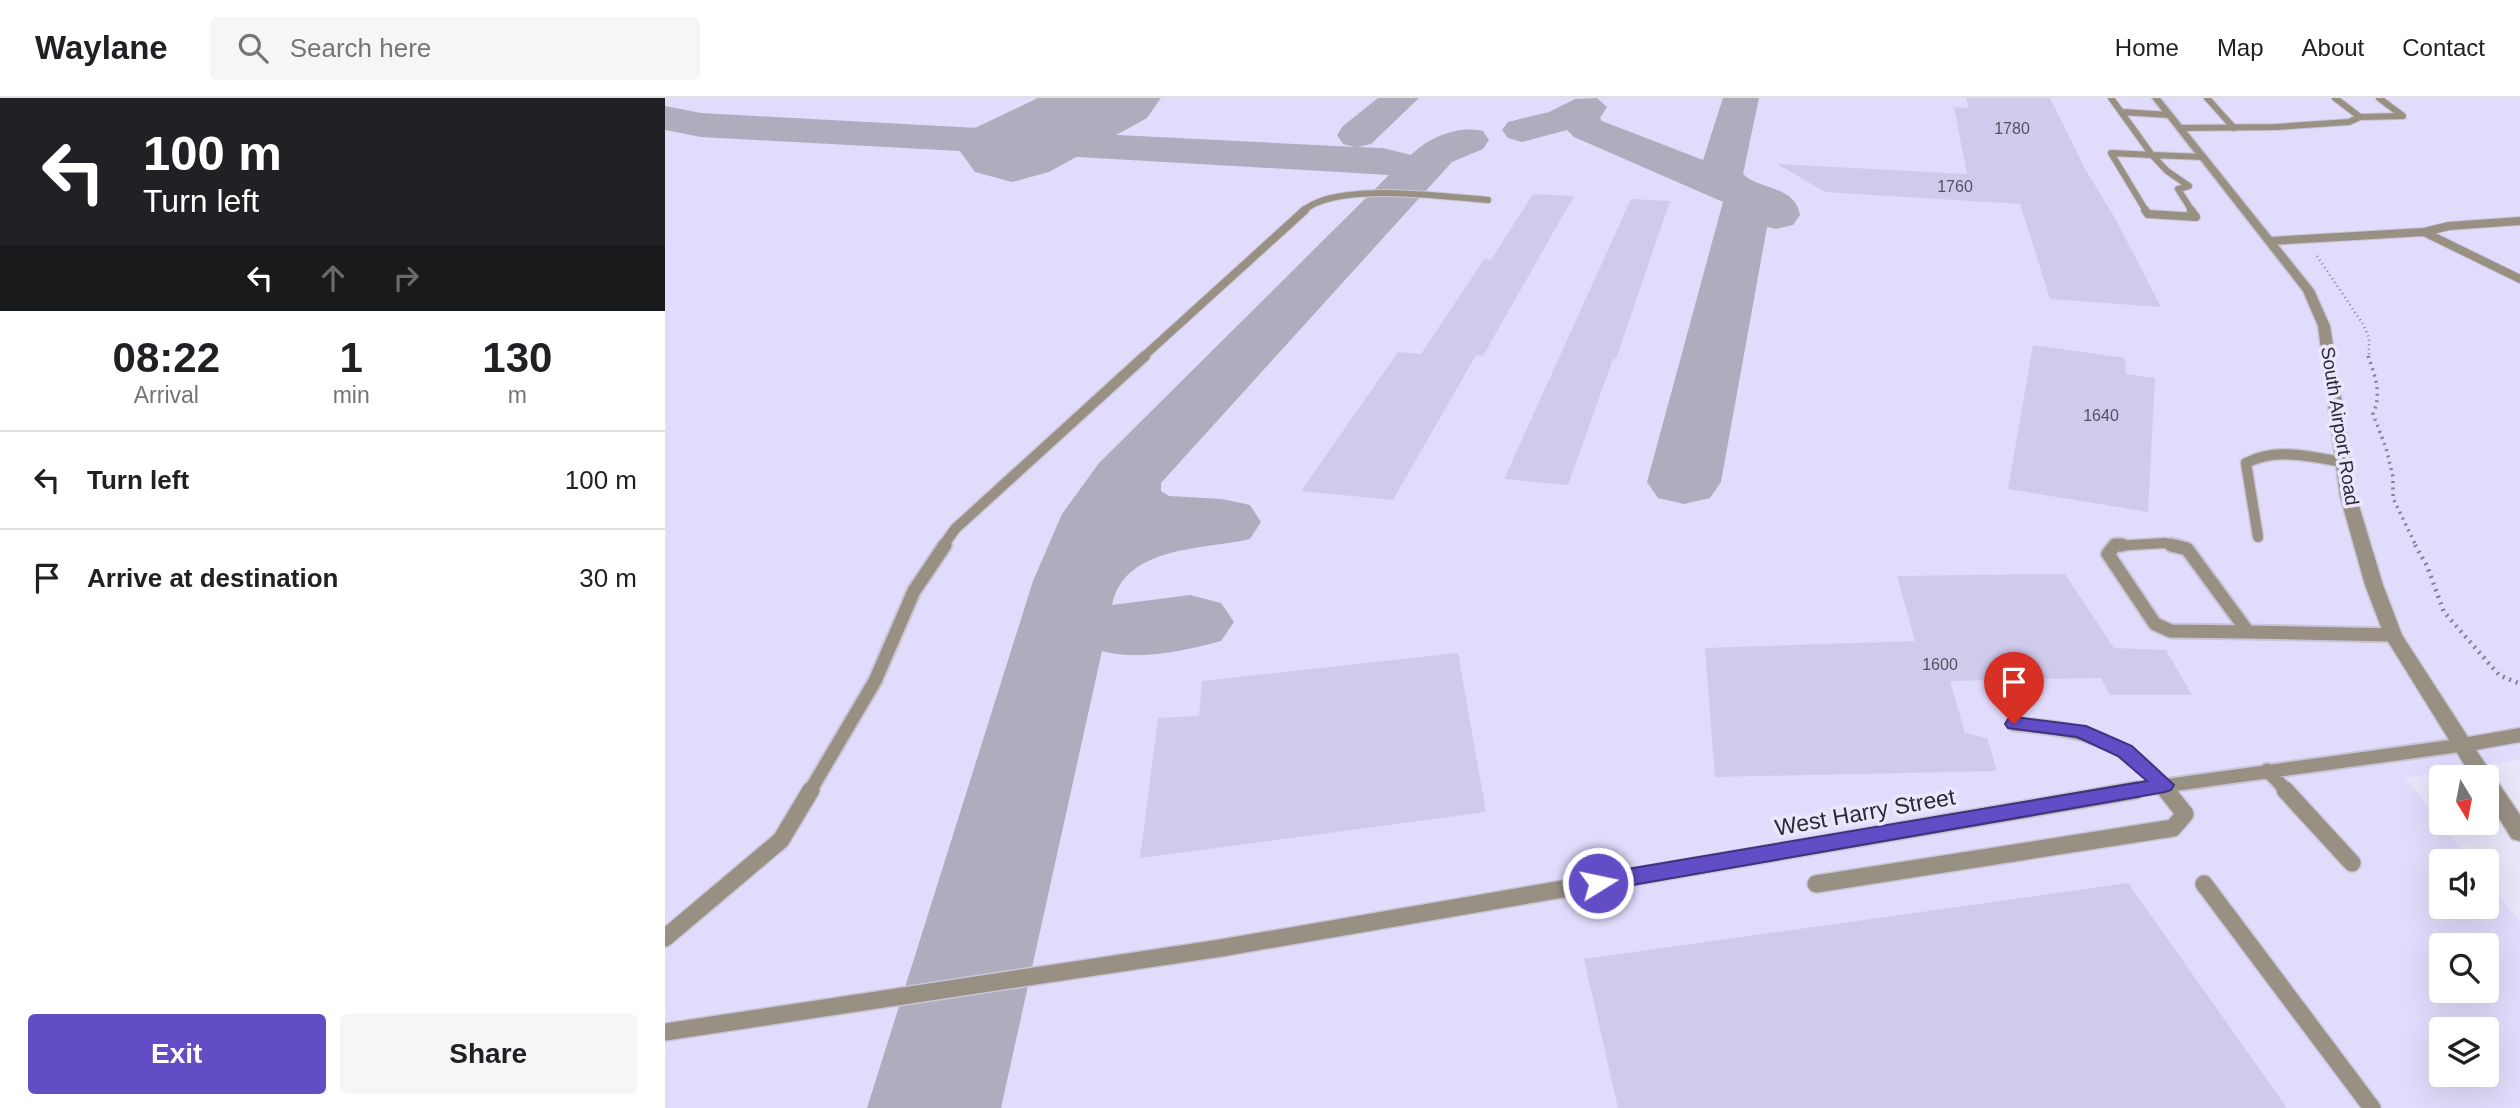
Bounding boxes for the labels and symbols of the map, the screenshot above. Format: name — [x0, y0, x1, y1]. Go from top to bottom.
house number: 1780 — [1994, 120, 2030, 137]
house number: 1760 — [1937, 178, 1973, 195]
street label: South Airport Road — [2317, 345, 2363, 507]
house number: 1640 — [2083, 407, 2119, 424]
pin — [1984, 652, 2044, 724]
house number: 1600 — [1922, 656, 1958, 673]
north arrow — [2429, 765, 2499, 835]
street label: West Harry Street — [1773, 783, 1958, 841]
position arrow — [1561, 846, 1635, 920]

